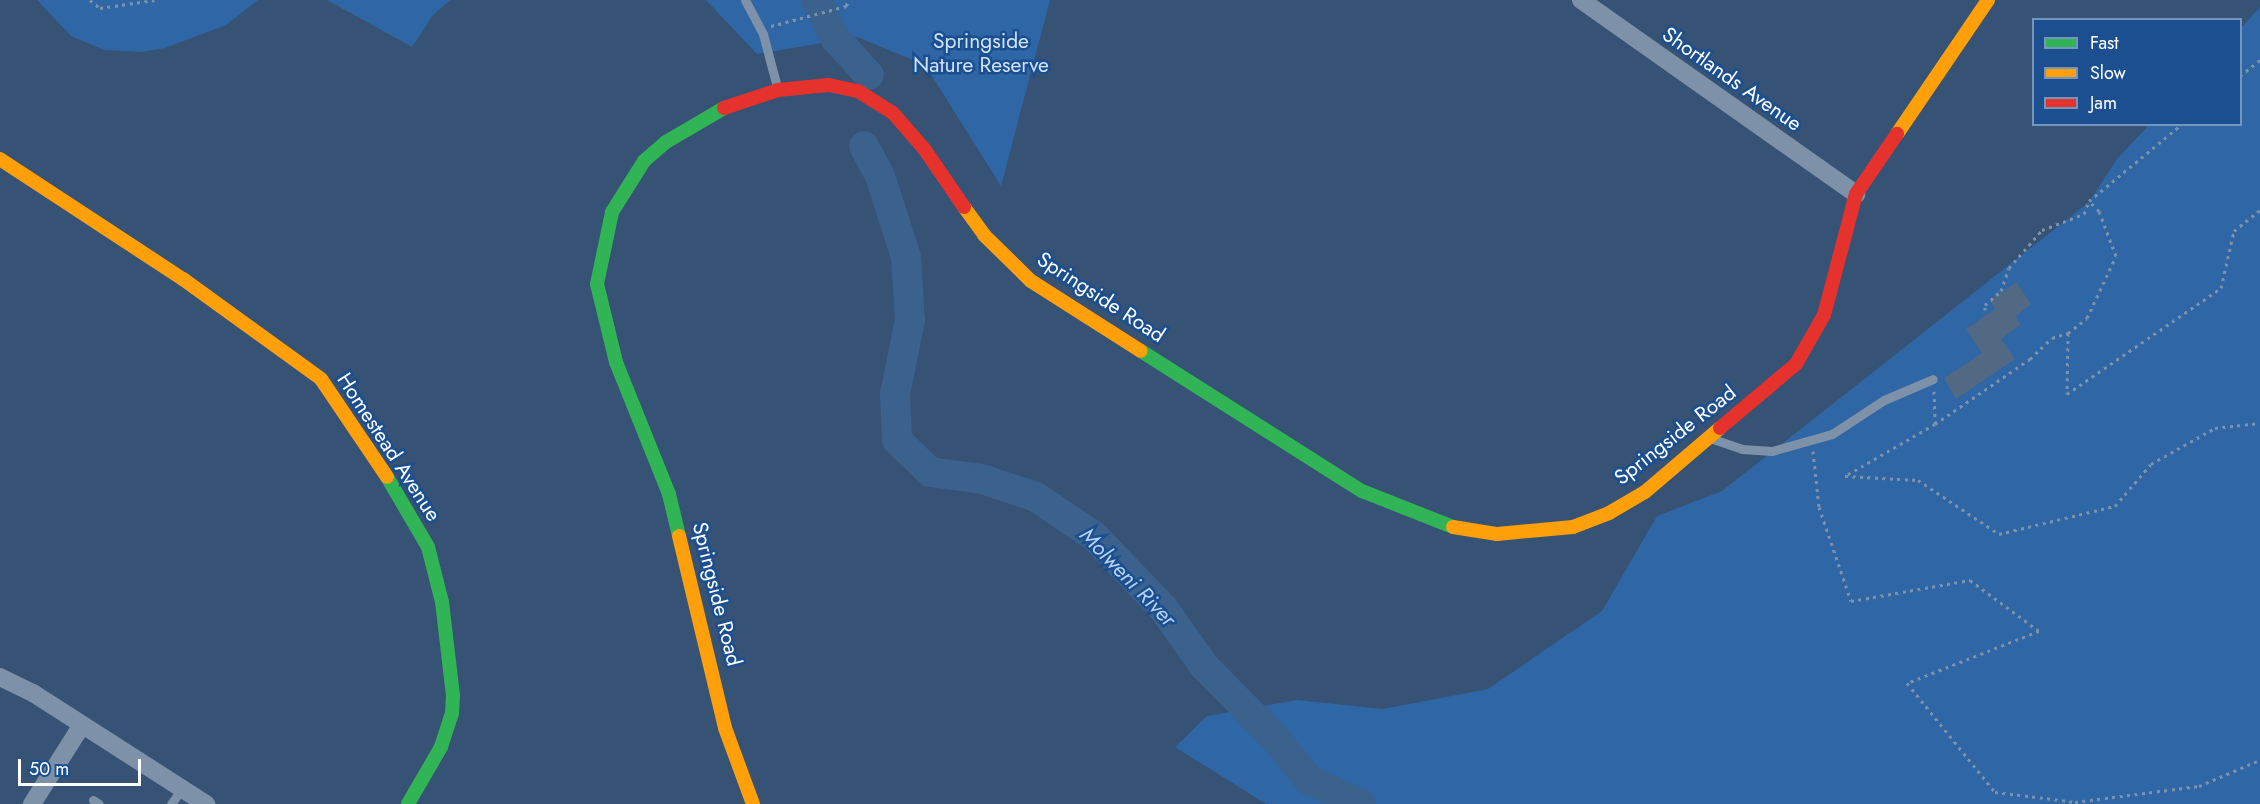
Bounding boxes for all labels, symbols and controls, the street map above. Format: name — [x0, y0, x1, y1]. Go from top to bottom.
legend — [2032, 18, 2242, 126]
street label: Shortlands Avenue — [1657, 22, 1807, 136]
park label: Springside Nature Reserve — [913, 28, 1049, 78]
text: Fast — [2090, 30, 2119, 56]
text: Slow — [2090, 60, 2126, 86]
text: Jam — [2090, 90, 2117, 116]
street label: Springside Road — [1032, 246, 1170, 348]
street label: Homestead Avenue — [332, 368, 446, 526]
street label: Springside Road — [1609, 380, 1741, 490]
street label: Springside Road — [687, 519, 747, 669]
water label: Molweni River — [1074, 522, 1182, 632]
scale bar — [21, 747, 144, 785]
text: 50 m — [29, 756, 69, 782]

